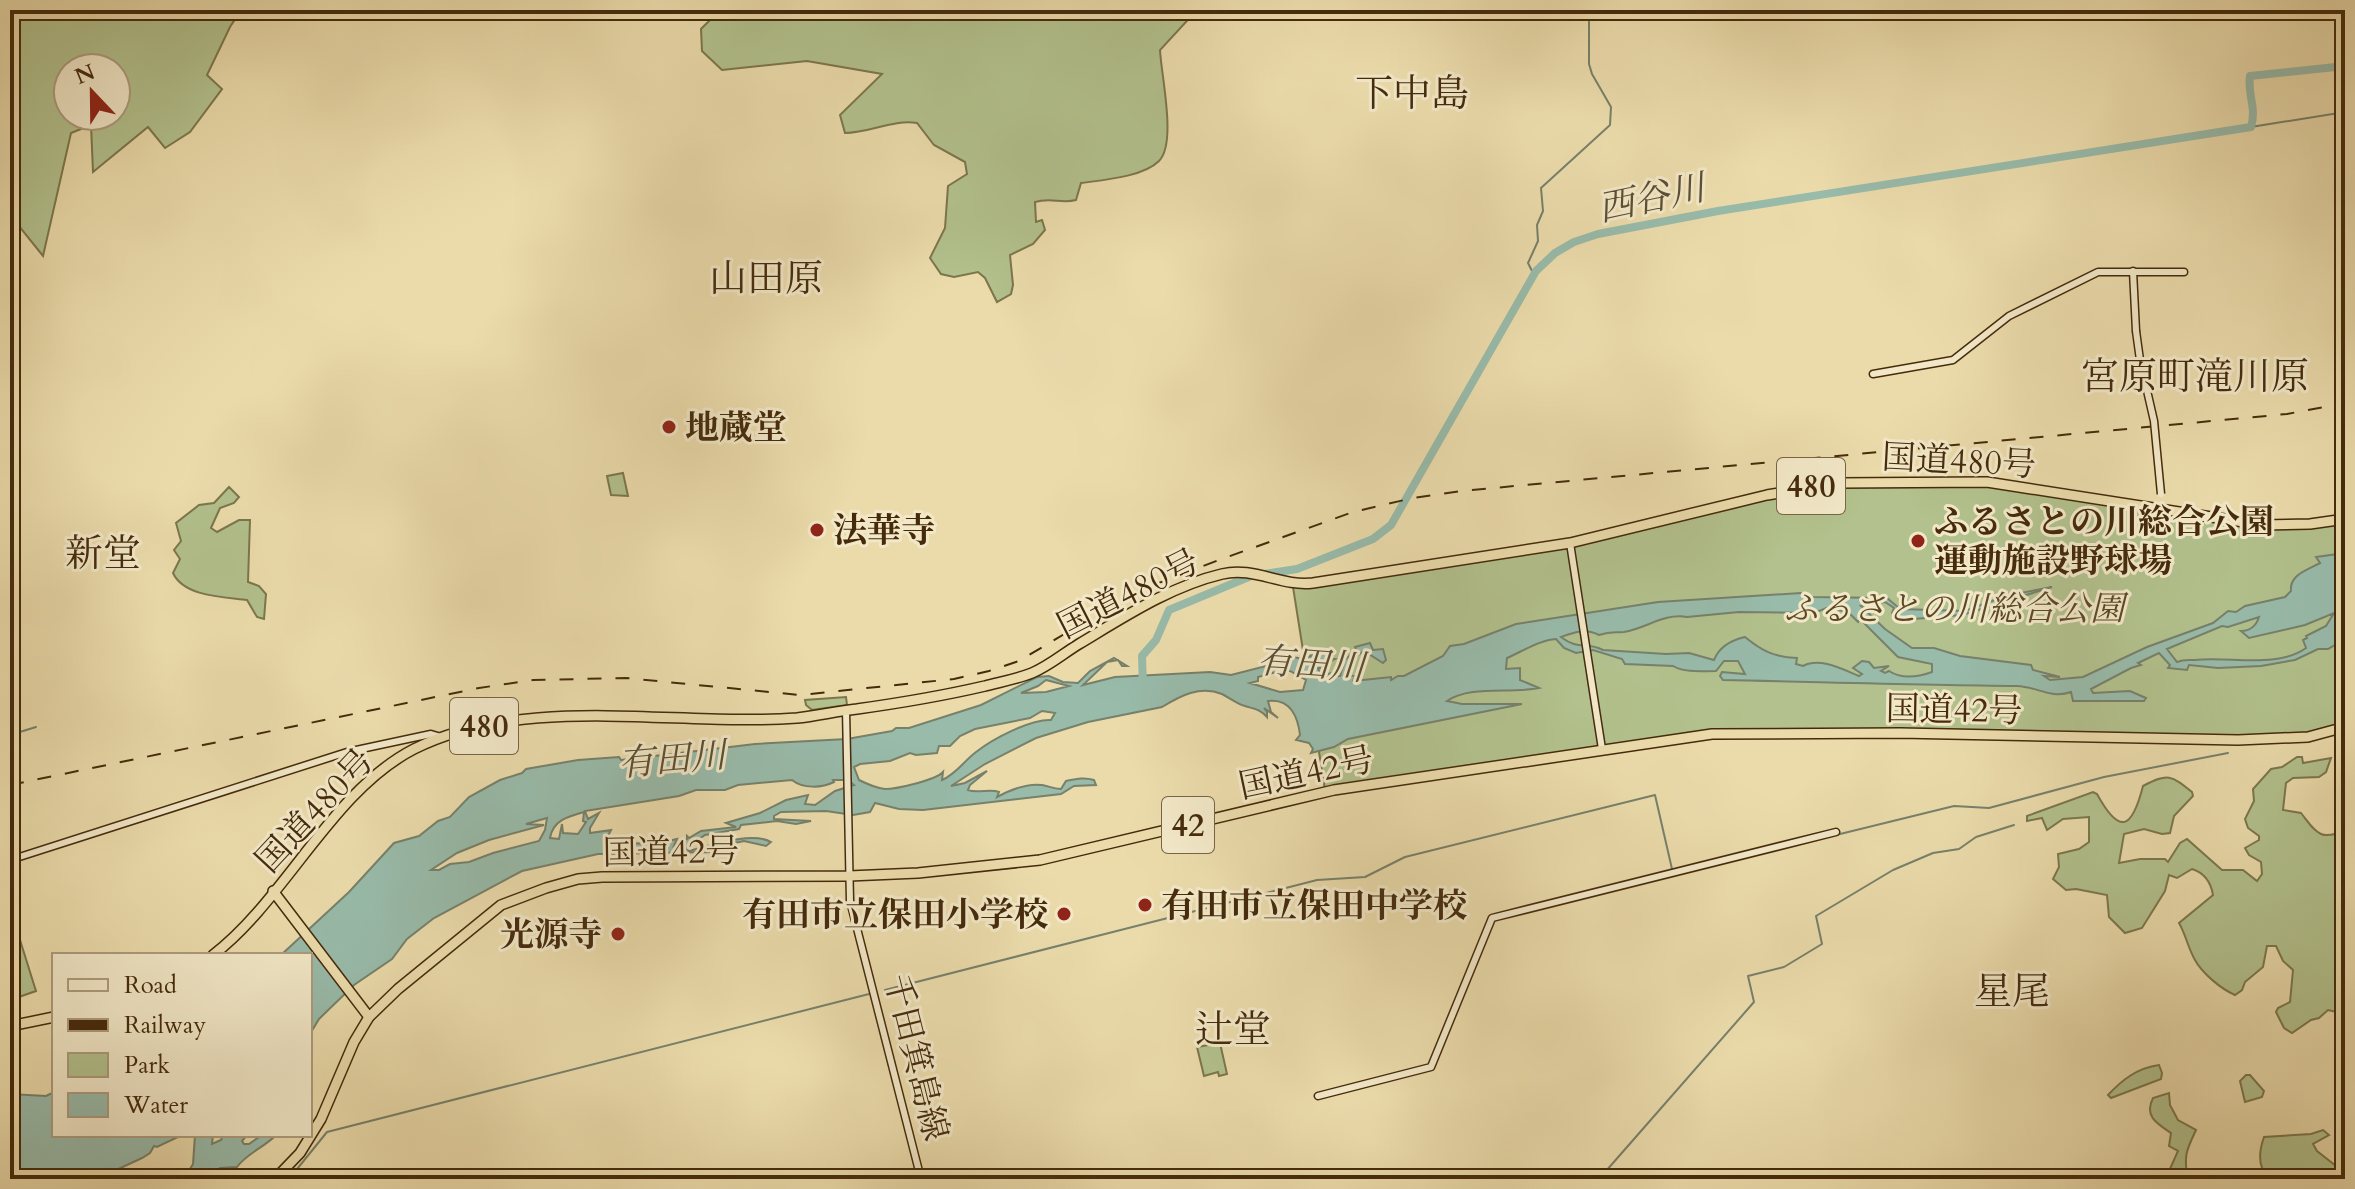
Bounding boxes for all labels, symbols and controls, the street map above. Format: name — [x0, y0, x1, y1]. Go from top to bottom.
north arrow — [52, 52, 132, 132]
text: N — [70, 57, 99, 92]
district label: 下中島 — [1355, 68, 1469, 120]
water label: 西谷川 — [1593, 162, 1713, 234]
district label: 山田原 — [709, 253, 823, 305]
district label: 宮原町滝川原 — [2081, 351, 2309, 403]
place label: 地蔵堂 — [685, 405, 787, 451]
marker: 地蔵堂 — [660, 418, 678, 436]
street label: 国道480号 — [1881, 434, 2037, 488]
road number: 480 — [1777, 458, 1845, 514]
place label: ふるさとの川総合公園 運動施設野球場 — [1934, 499, 2274, 584]
place label: 法華寺 — [833, 508, 935, 554]
marker: 法華寺 — [808, 521, 826, 539]
district label: 新堂 — [65, 528, 141, 580]
marker: ふるさとの川総合公園 運動施設野球場 — [1909, 532, 1927, 550]
street label: 国道480号 — [1049, 538, 1208, 649]
park label: ふるさとの川総合公園 — [1784, 586, 2129, 632]
water label: 有田川 — [1255, 636, 1370, 693]
street label: 国道42号 — [1885, 686, 2023, 734]
road number: 480 — [450, 698, 518, 754]
water label: 有田川 — [616, 730, 732, 789]
street label: 国道42号 — [1234, 736, 1378, 810]
street label: 国道480号 — [245, 739, 384, 883]
road number: 42 — [1162, 797, 1214, 853]
street label: 国道42号 — [602, 828, 740, 876]
place label: 有田市立保田中学校 — [1161, 883, 1467, 929]
place label: 有田市立保田小学校 — [742, 892, 1048, 938]
marker: 有田市立保田中学校 — [1136, 896, 1154, 914]
marker: 有田市立保田小学校 — [1055, 905, 1073, 923]
place label: 光源寺 — [500, 912, 602, 958]
marker: 光源寺 — [609, 925, 627, 943]
legend — [52, 953, 312, 1137]
district label: 星尾 — [1974, 966, 2050, 1018]
text: Road — [124, 969, 177, 1002]
street label: 千田箕島線 — [873, 969, 959, 1145]
district label: 辻堂 — [1195, 1004, 1271, 1056]
text: Railway — [124, 1009, 206, 1042]
text: Park — [124, 1049, 170, 1082]
text: Water — [123, 1089, 188, 1122]

